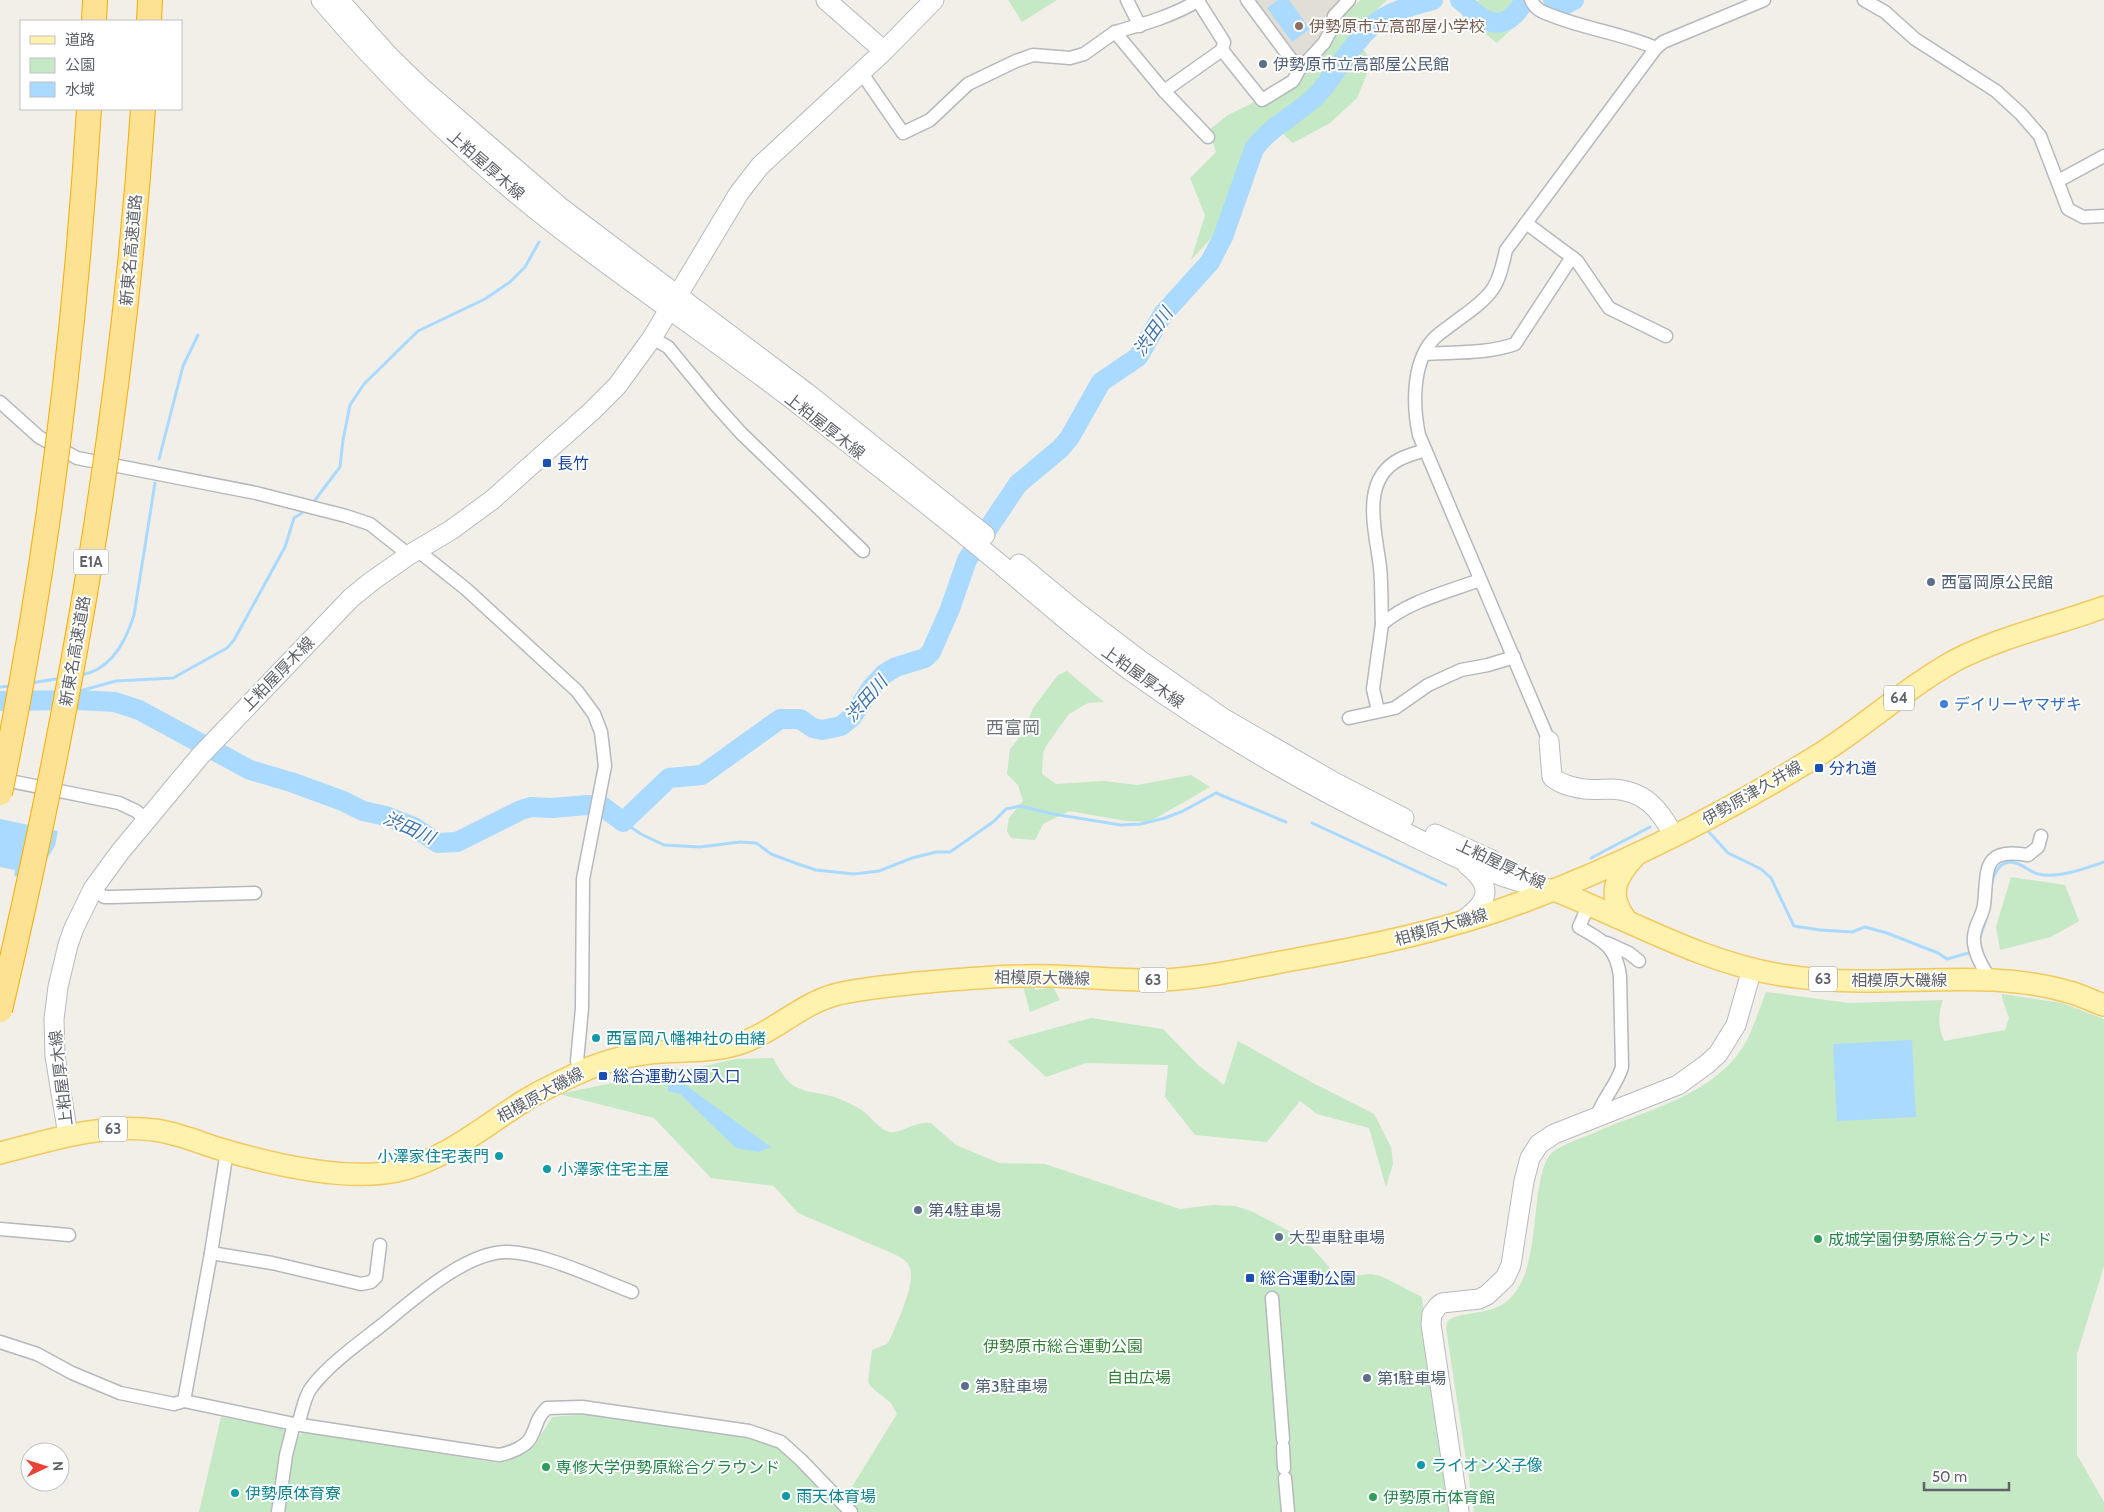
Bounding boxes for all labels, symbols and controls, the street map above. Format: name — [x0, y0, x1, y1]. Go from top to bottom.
place label: 伊勢原市立高部屋小学校 — [1309, 17, 1485, 36]
legend — [20, 20, 182, 110]
marker: 伊勢原市立高部屋小学校 — [1293, 20, 1305, 32]
text: 道路 — [65, 31, 95, 49]
place label: 伊勢原市立高部屋公民館 — [1273, 55, 1449, 74]
text: 公園 — [65, 56, 95, 74]
marker: 伊勢原市立高部屋公民館 — [1257, 58, 1269, 70]
text: 水域 — [65, 81, 95, 99]
street label: 上粕屋厚木線 — [444, 126, 528, 204]
street label: 新東名高速道路 — [117, 193, 145, 307]
water label: 渋田川 — [1129, 302, 1179, 360]
street label: 上粕屋厚木線 — [781, 389, 869, 463]
place label: 長竹 — [557, 454, 589, 473]
marker: 長竹 — [541, 457, 553, 469]
road number: E1A — [74, 550, 108, 574]
place label: 西富岡原公民館 — [1941, 573, 2053, 592]
marker: 西富岡原公民館 — [1925, 576, 1937, 588]
street label: 新東名高速道路 — [56, 594, 94, 708]
street label: 上粕屋厚木線 — [238, 633, 318, 715]
street label: 上粕屋厚木線 — [1098, 642, 1188, 712]
water label: 渋田川 — [840, 670, 893, 727]
road number: 64 — [1884, 686, 1914, 710]
place label: デイリーヤマザキ — [1954, 695, 2082, 714]
marker: デイリーヤマザキ — [1938, 698, 1950, 710]
district label: 西富岡 — [986, 717, 1040, 739]
street label: 伊勢原津久井線 — [1699, 757, 1805, 829]
place label: 分れ道 — [1829, 759, 1877, 778]
marker: 分れ道 — [1813, 762, 1825, 774]
water label: 渋田川 — [380, 807, 440, 850]
street label: 上粕屋厚木線 — [1453, 835, 1549, 893]
street label: 相模原大磯線 — [1392, 905, 1490, 949]
road number: 63 — [1809, 966, 1837, 992]
street label: 相模原大磯線 — [994, 968, 1090, 988]
road number: 63 — [1139, 968, 1167, 992]
street label: 相模原大磯線 — [1851, 971, 1947, 990]
street label: 上粕屋厚木線 — [46, 1029, 76, 1127]
place label: 西富岡八幡神社の由緒 — [606, 1029, 766, 1048]
marker: 西富岡八幡神社の由緒 — [590, 1032, 602, 1044]
street label: 相模原大磯線 — [493, 1063, 587, 1127]
place label: 総合運動公園入口 — [613, 1067, 741, 1086]
marker: 総合運動公園入口 — [597, 1070, 609, 1082]
road number: 63 — [99, 1116, 127, 1142]
place label: 小澤家住宅表門 — [377, 1147, 489, 1166]
marker: 小澤家住宅表門 — [493, 1150, 505, 1162]
place label: 小澤家住宅主屋 — [557, 1160, 669, 1179]
marker: 小澤家住宅主屋 — [541, 1163, 553, 1175]
place label: 第4駐車場 — [928, 1201, 1001, 1220]
marker: 第4駐車場 — [912, 1204, 924, 1216]
place label: 大型車駐車場 — [1289, 1228, 1385, 1247]
place label: 成城学園伊勢原総合グラウンド — [1828, 1230, 2052, 1249]
marker: 大型車駐車場 — [1273, 1231, 1285, 1243]
marker: 成城学園伊勢原総合グラウンド — [1812, 1233, 1824, 1245]
place label: 総合運動公園 — [1260, 1269, 1356, 1288]
marker: 総合運動公園 — [1244, 1272, 1256, 1284]
park label: 伊勢原市総合運動公園 — [983, 1337, 1143, 1356]
park label: 自由広場 — [1107, 1368, 1171, 1387]
place label: 第1駐車場 — [1377, 1369, 1446, 1388]
marker: 第1駐車場 — [1361, 1372, 1373, 1384]
place label: 第3駐車場 — [975, 1377, 1048, 1396]
marker: 第3駐車場 — [959, 1380, 971, 1392]
north arrow — [20, 1442, 70, 1492]
place label: ライオン父子像 — [1431, 1456, 1543, 1475]
place label: 専修大学伊勢原総合グラウンド — [556, 1458, 780, 1477]
marker: ライオン父子像 — [1415, 1459, 1427, 1471]
scale bar — [1924, 1460, 2009, 1492]
text: N — [49, 1461, 67, 1472]
marker: 専修大学伊勢原総合グラウンド — [540, 1461, 552, 1473]
text: 50 m — [1932, 1468, 1967, 1486]
place label: 伊勢原体育寮 — [245, 1484, 341, 1503]
marker: 伊勢原体育寮 — [229, 1487, 241, 1499]
place label: 雨天体育場 — [796, 1487, 876, 1506]
place label: 伊勢原市体育館 — [1383, 1488, 1495, 1507]
marker: 雨天体育場 — [780, 1490, 792, 1502]
marker: 伊勢原市体育館 — [1367, 1491, 1379, 1503]

